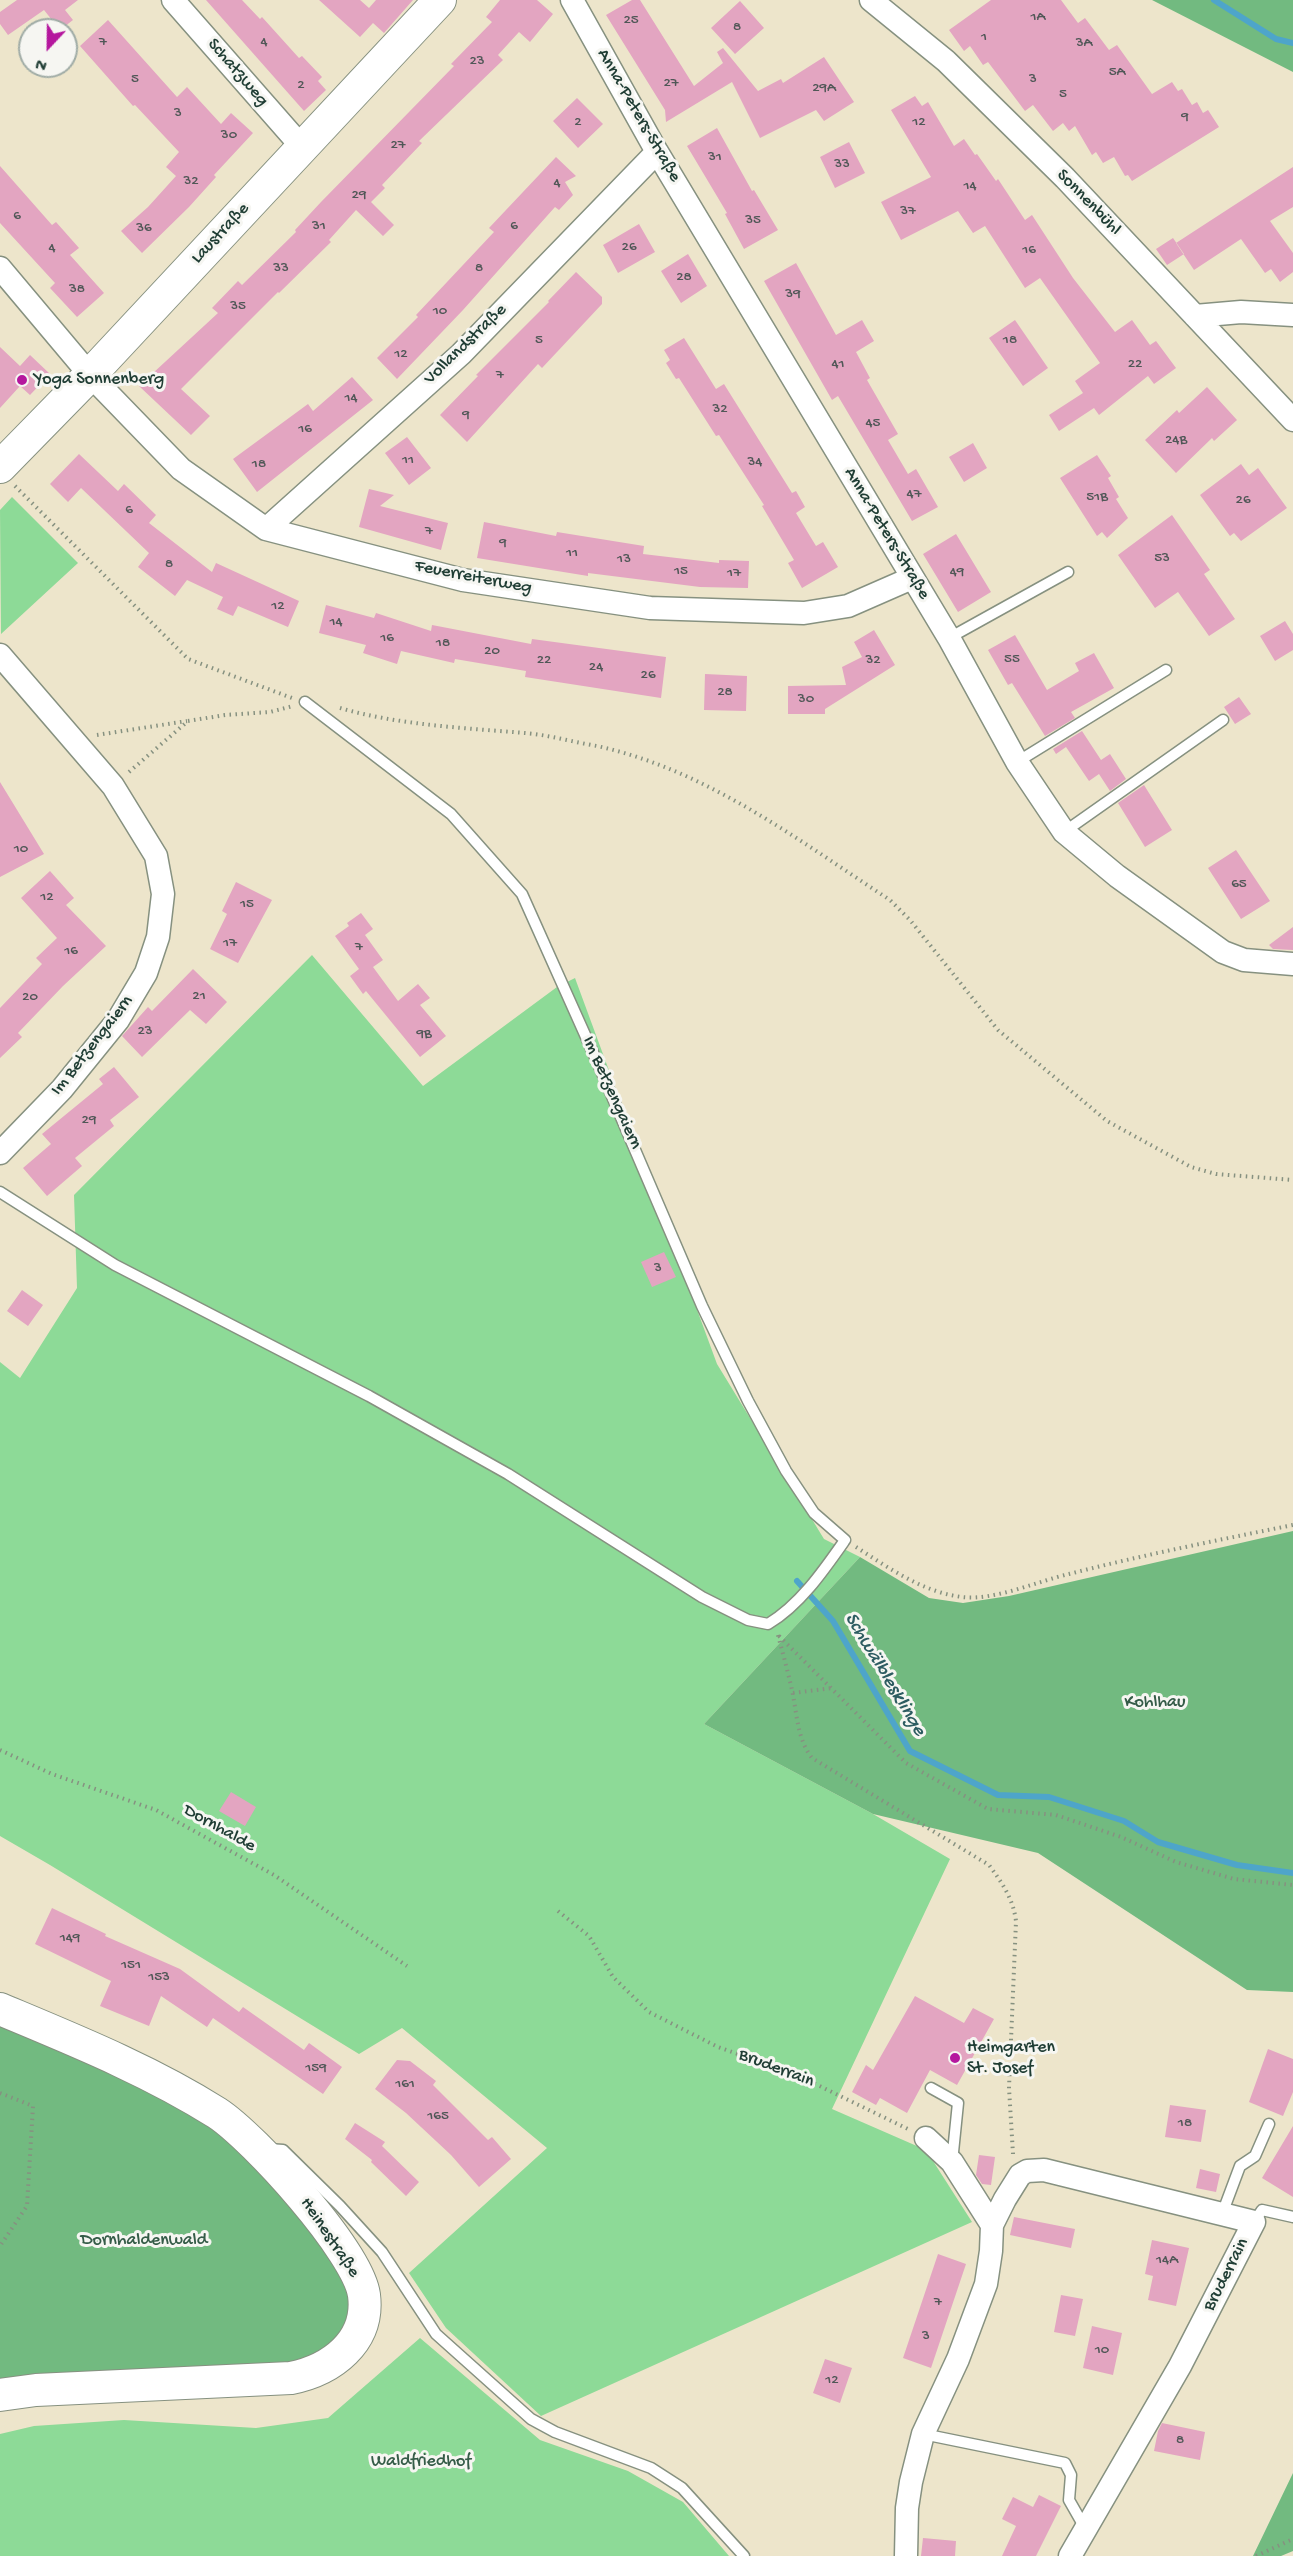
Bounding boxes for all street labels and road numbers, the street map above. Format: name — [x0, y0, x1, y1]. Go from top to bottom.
street label: Schatzweg — [202, 35, 272, 111]
street label: Anna-Peters-Straße — [591, 46, 685, 186]
street label: Sonnenbühl — [1051, 165, 1125, 241]
street label: Laustraße — [187, 199, 255, 269]
street label: Vollandstraße — [420, 300, 512, 390]
street label: Anna-Peters-Straße — [838, 464, 934, 604]
street label: Feuerreiterweg — [413, 556, 533, 600]
street label: Im Betzengaiern — [47, 992, 139, 1100]
street label: Im Betzengaiern — [576, 1033, 646, 1153]
street label: Dornhalde — [179, 1800, 259, 1858]
street label: Bruderrain — [735, 2045, 817, 2093]
street label: Heinestraße — [294, 2194, 364, 2282]
street label: Bruderrain — [1199, 2235, 1255, 2315]

